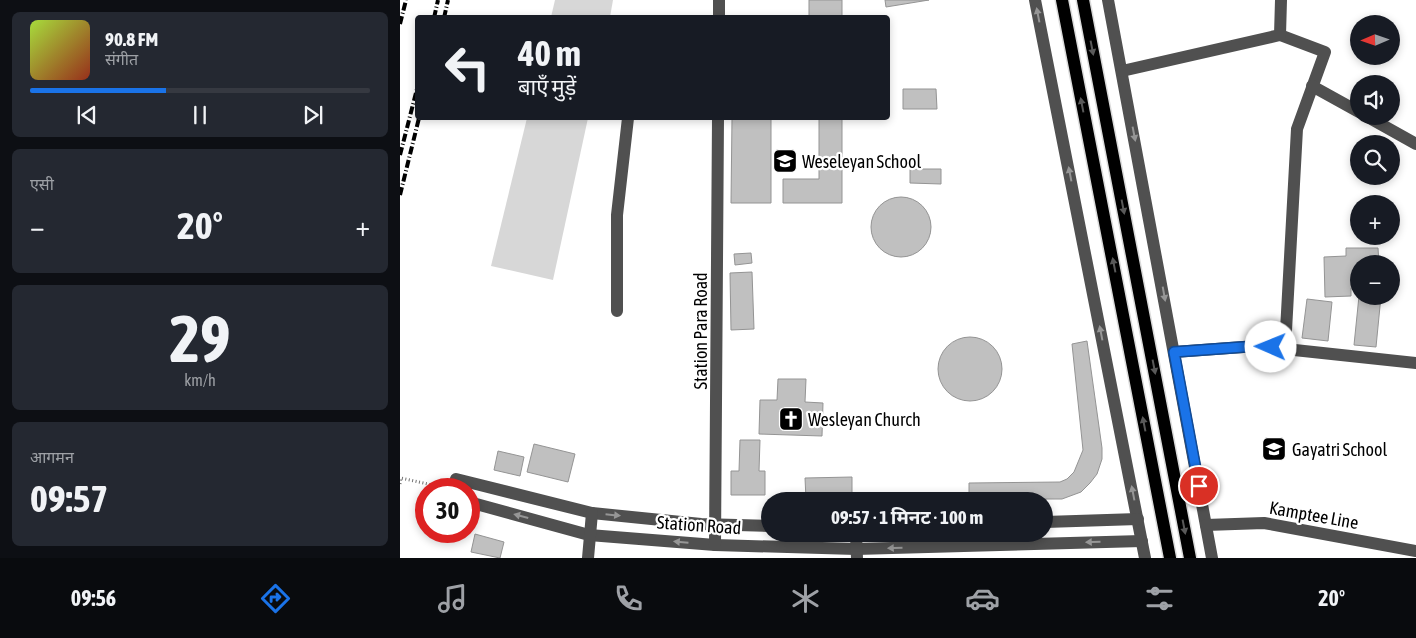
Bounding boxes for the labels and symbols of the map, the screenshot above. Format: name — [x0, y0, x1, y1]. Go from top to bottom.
one-way arrow — [1034, 7, 1042, 22]
north arrow — [1350, 15, 1400, 65]
one-way arrow — [1089, 40, 1097, 56]
one-way arrow — [1078, 97, 1086, 113]
one-way arrow — [1130, 126, 1138, 142]
school or university icon: Weseleyan School — [772, 148, 798, 174]
place label: Weseleyan School — [802, 151, 921, 172]
one-way arrow — [1066, 166, 1074, 182]
one-way arrow — [1119, 200, 1127, 215]
one-way arrow — [1109, 256, 1117, 272]
street label: Station Para Road — [690, 272, 711, 390]
one-way arrow — [1160, 286, 1168, 302]
position arrow — [1244, 320, 1296, 372]
one-way arrow — [1097, 325, 1105, 341]
one-way arrow — [1150, 359, 1158, 375]
church icon: Wesleyan Church — [778, 406, 804, 432]
place label: Wesleyan Church — [808, 409, 921, 430]
one-way arrow — [1140, 416, 1148, 432]
school or university icon: Gayatri School — [1261, 436, 1287, 462]
place label: Gayatri School — [1292, 439, 1387, 460]
pin — [1178, 465, 1220, 507]
speed limit sign: 30 — [415, 478, 480, 543]
one-way arrow — [1128, 485, 1136, 501]
street label: Kamptee Line — [1268, 497, 1360, 533]
one-way arrow — [605, 511, 621, 519]
one-way arrow — [513, 512, 528, 520]
street label: Station Road — [656, 512, 742, 538]
one-way arrow — [1181, 519, 1189, 535]
one-way arrow — [672, 538, 688, 546]
one-way arrow — [1085, 538, 1101, 546]
one-way arrow — [887, 544, 903, 552]

